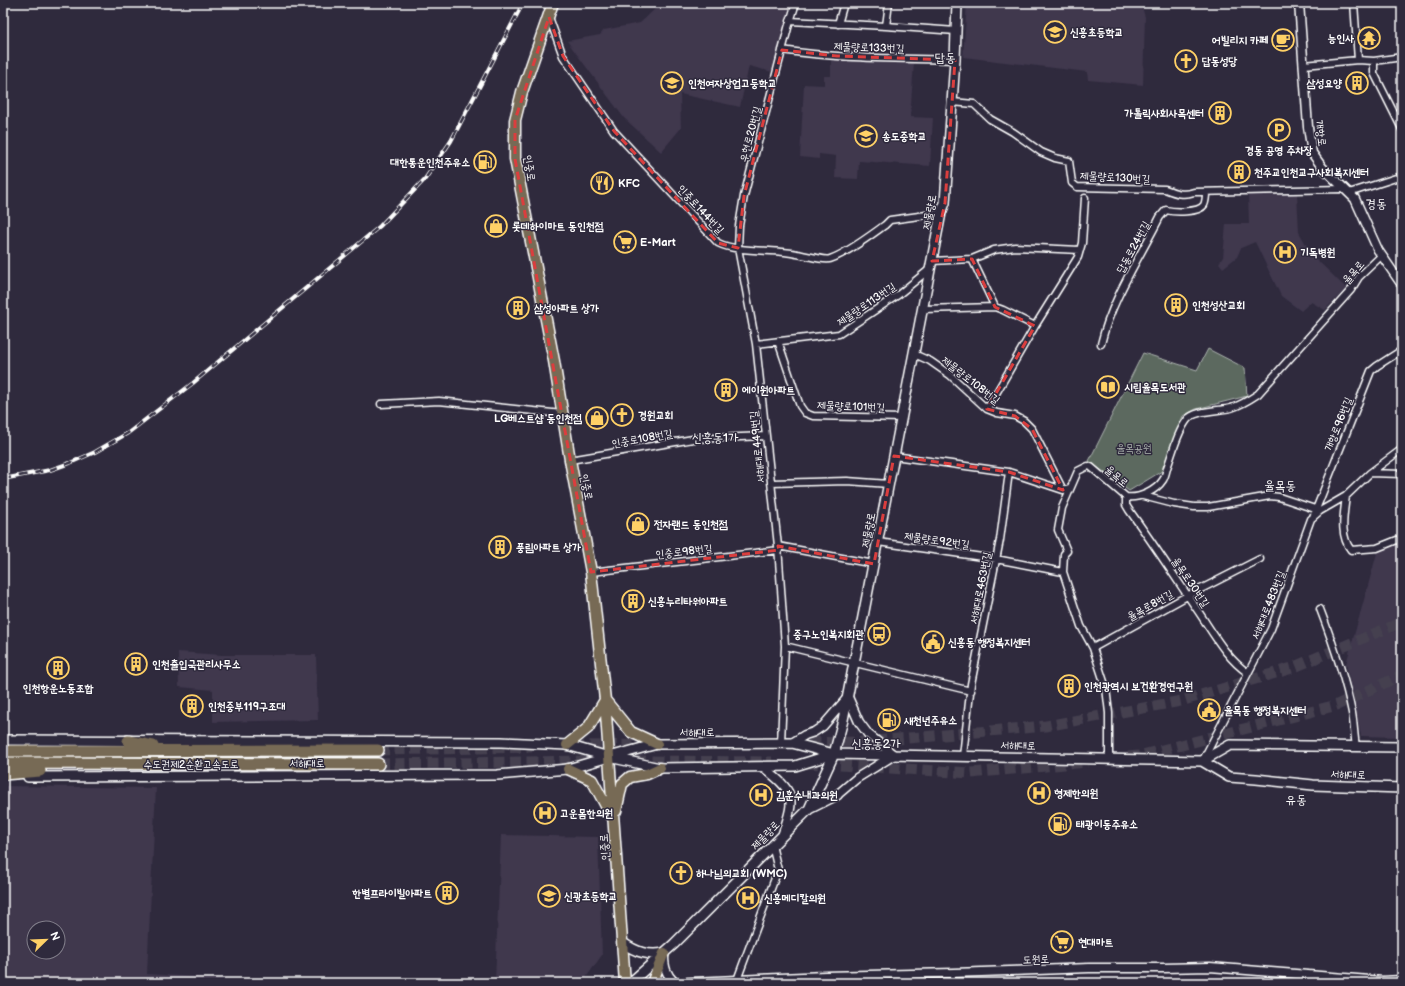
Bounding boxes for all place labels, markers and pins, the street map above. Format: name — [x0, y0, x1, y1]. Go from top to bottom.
school or university icon: 신흥초등학교 — [1042, 19, 1068, 45]
temple icon: 능인사 — [1356, 25, 1382, 51]
place label: 신흥초등학교 — [1070, 26, 1123, 39]
cafe icon: 어빌리지 카페 — [1270, 27, 1296, 53]
place label: 능인사 — [1327, 32, 1354, 45]
place label: 어빌리지 카페 — [1212, 34, 1268, 47]
church icon: 답동성당 — [1173, 48, 1199, 74]
place label: 답동성당 — [1202, 55, 1238, 68]
school or university icon: 인천여자상업고둥학교 — [659, 70, 685, 96]
building icon: 삼성요양 — [1344, 70, 1370, 96]
place label: 인천여자상업고둥학교 — [688, 77, 777, 90]
place label: 삼성요양 — [1307, 77, 1342, 90]
building icon: 가톨릭사회사목센터 — [1207, 100, 1233, 126]
place label: 가톨릭사회사목센터 — [1124, 107, 1204, 120]
parking icon: 경동 공영 주차장 — [1266, 117, 1292, 143]
school or university icon: 송도중학교 — [853, 123, 879, 149]
place label: 송도중학교 — [882, 130, 926, 143]
place label: 경동 공영 주차장 — [1245, 144, 1313, 157]
fuel station icon: 대한통운인천주유소 — [472, 149, 498, 175]
place label: 대한통운인천주유소 — [390, 156, 470, 169]
building icon: 천주교인천교구사회복지센터 — [1226, 159, 1252, 185]
place label: 천주교인천교구사회복지센터 — [1254, 166, 1369, 179]
restaurant icon: KFC — [589, 170, 615, 196]
place label: KFC — [618, 177, 640, 190]
shop icon: 롯데하이마트 동인천점 — [483, 213, 509, 239]
place label: 롯데하이마트 동인천점 — [512, 220, 604, 233]
supermarket icon: E-Mart — [612, 229, 638, 255]
place label: E-Mart — [640, 236, 676, 249]
hospital icon: 기독병원 — [1272, 239, 1298, 265]
place label: 기독병원 — [1300, 246, 1336, 259]
building icon: 인천성산교회 — [1163, 292, 1189, 318]
building icon: 삼성아파트 상가 — [505, 295, 531, 321]
place label: 인천성산교회 — [1192, 299, 1245, 312]
place label: 삼성아파트 상가 — [534, 302, 599, 315]
library icon: 시립율목도서관 — [1095, 374, 1121, 400]
building icon: 에이원아파트 — [713, 377, 739, 403]
place label: 시립율목도서관 — [1124, 381, 1186, 394]
place label: 에이원아파트 — [742, 384, 795, 397]
church icon: 경원교회 — [609, 402, 635, 428]
shop icon: LG베스트샵 동인천점 — [584, 405, 610, 431]
place label: 경원교회 — [638, 409, 674, 422]
place label: LG베스트샵 동인천점 — [494, 412, 582, 425]
shop icon: 전자랜드 동인천점 — [625, 511, 651, 537]
place label: 전자랜드 동인천점 — [653, 518, 728, 531]
building icon: 풍림아파트 상가 — [487, 534, 513, 560]
place label: 풍림아파트 상가 — [516, 541, 581, 554]
building icon: 신흥누리타워아파트 — [620, 588, 646, 614]
place label: 신흥누리타워아파트 — [648, 595, 728, 608]
bus stop icon: 중구노인복지회관 — [866, 621, 892, 647]
place label: 중구노인복지회관 — [793, 628, 864, 641]
public building icon: 신흥동 행정복지센터 — [920, 629, 946, 655]
place label: 신흥동 행정복지센터 — [948, 636, 1031, 649]
building icon: 인천출입국관리사무소 — [123, 651, 149, 677]
building icon: 인천항운노동조합 — [45, 655, 71, 681]
place label: 인천출입국관리사무소 — [152, 658, 241, 671]
building icon: 인천광역시 보건환경연구원 — [1056, 673, 1082, 699]
place label: 인천광역시 보건환경연구원 — [1084, 680, 1193, 693]
place label: 인천항운노동조합 — [23, 682, 94, 695]
building icon: 인천중부119구조대 — [179, 693, 205, 719]
public building icon: 율목동 행정복지센터 — [1196, 697, 1222, 723]
place label: 인천중부119구조대 — [208, 700, 286, 713]
place label: 율목동 행정복지센터 — [1224, 704, 1307, 717]
fuel station icon: 새천년주유소 — [876, 707, 902, 733]
place label: 새천년주유소 — [903, 714, 957, 727]
hospital icon: 형제한의원 — [1026, 780, 1052, 806]
hospital icon: 김훈수내과의원 — [748, 782, 774, 808]
place label: 형제한의원 — [1054, 787, 1098, 800]
place label: 김훈수내과의원 — [776, 789, 838, 802]
hospital icon: 고운몸한의원 — [532, 800, 558, 826]
place label: 고운몸한의원 — [560, 807, 613, 820]
fuel station icon: 태광이동주유소 — [1047, 811, 1073, 837]
place label: 태광이동주유소 — [1076, 818, 1138, 831]
church icon: 하나님의교회 (WMC) — [668, 860, 694, 886]
place label: 하나님의교회 (WMC) — [696, 867, 787, 880]
building icon: 한별프라이빌아파트 — [434, 880, 460, 906]
school or university icon: 신광초등학교 — [536, 883, 562, 909]
hospital icon: 신흥메디칼의원 — [735, 885, 761, 911]
place label: 한별프라이빌아파트 — [352, 887, 432, 900]
place label: 신광초등학교 — [564, 890, 617, 903]
place label: 신흥메디칼의원 — [764, 892, 826, 905]
supermarket icon: 현대마트 — [1049, 929, 1075, 955]
place label: 현대마트 — [1078, 936, 1114, 949]

